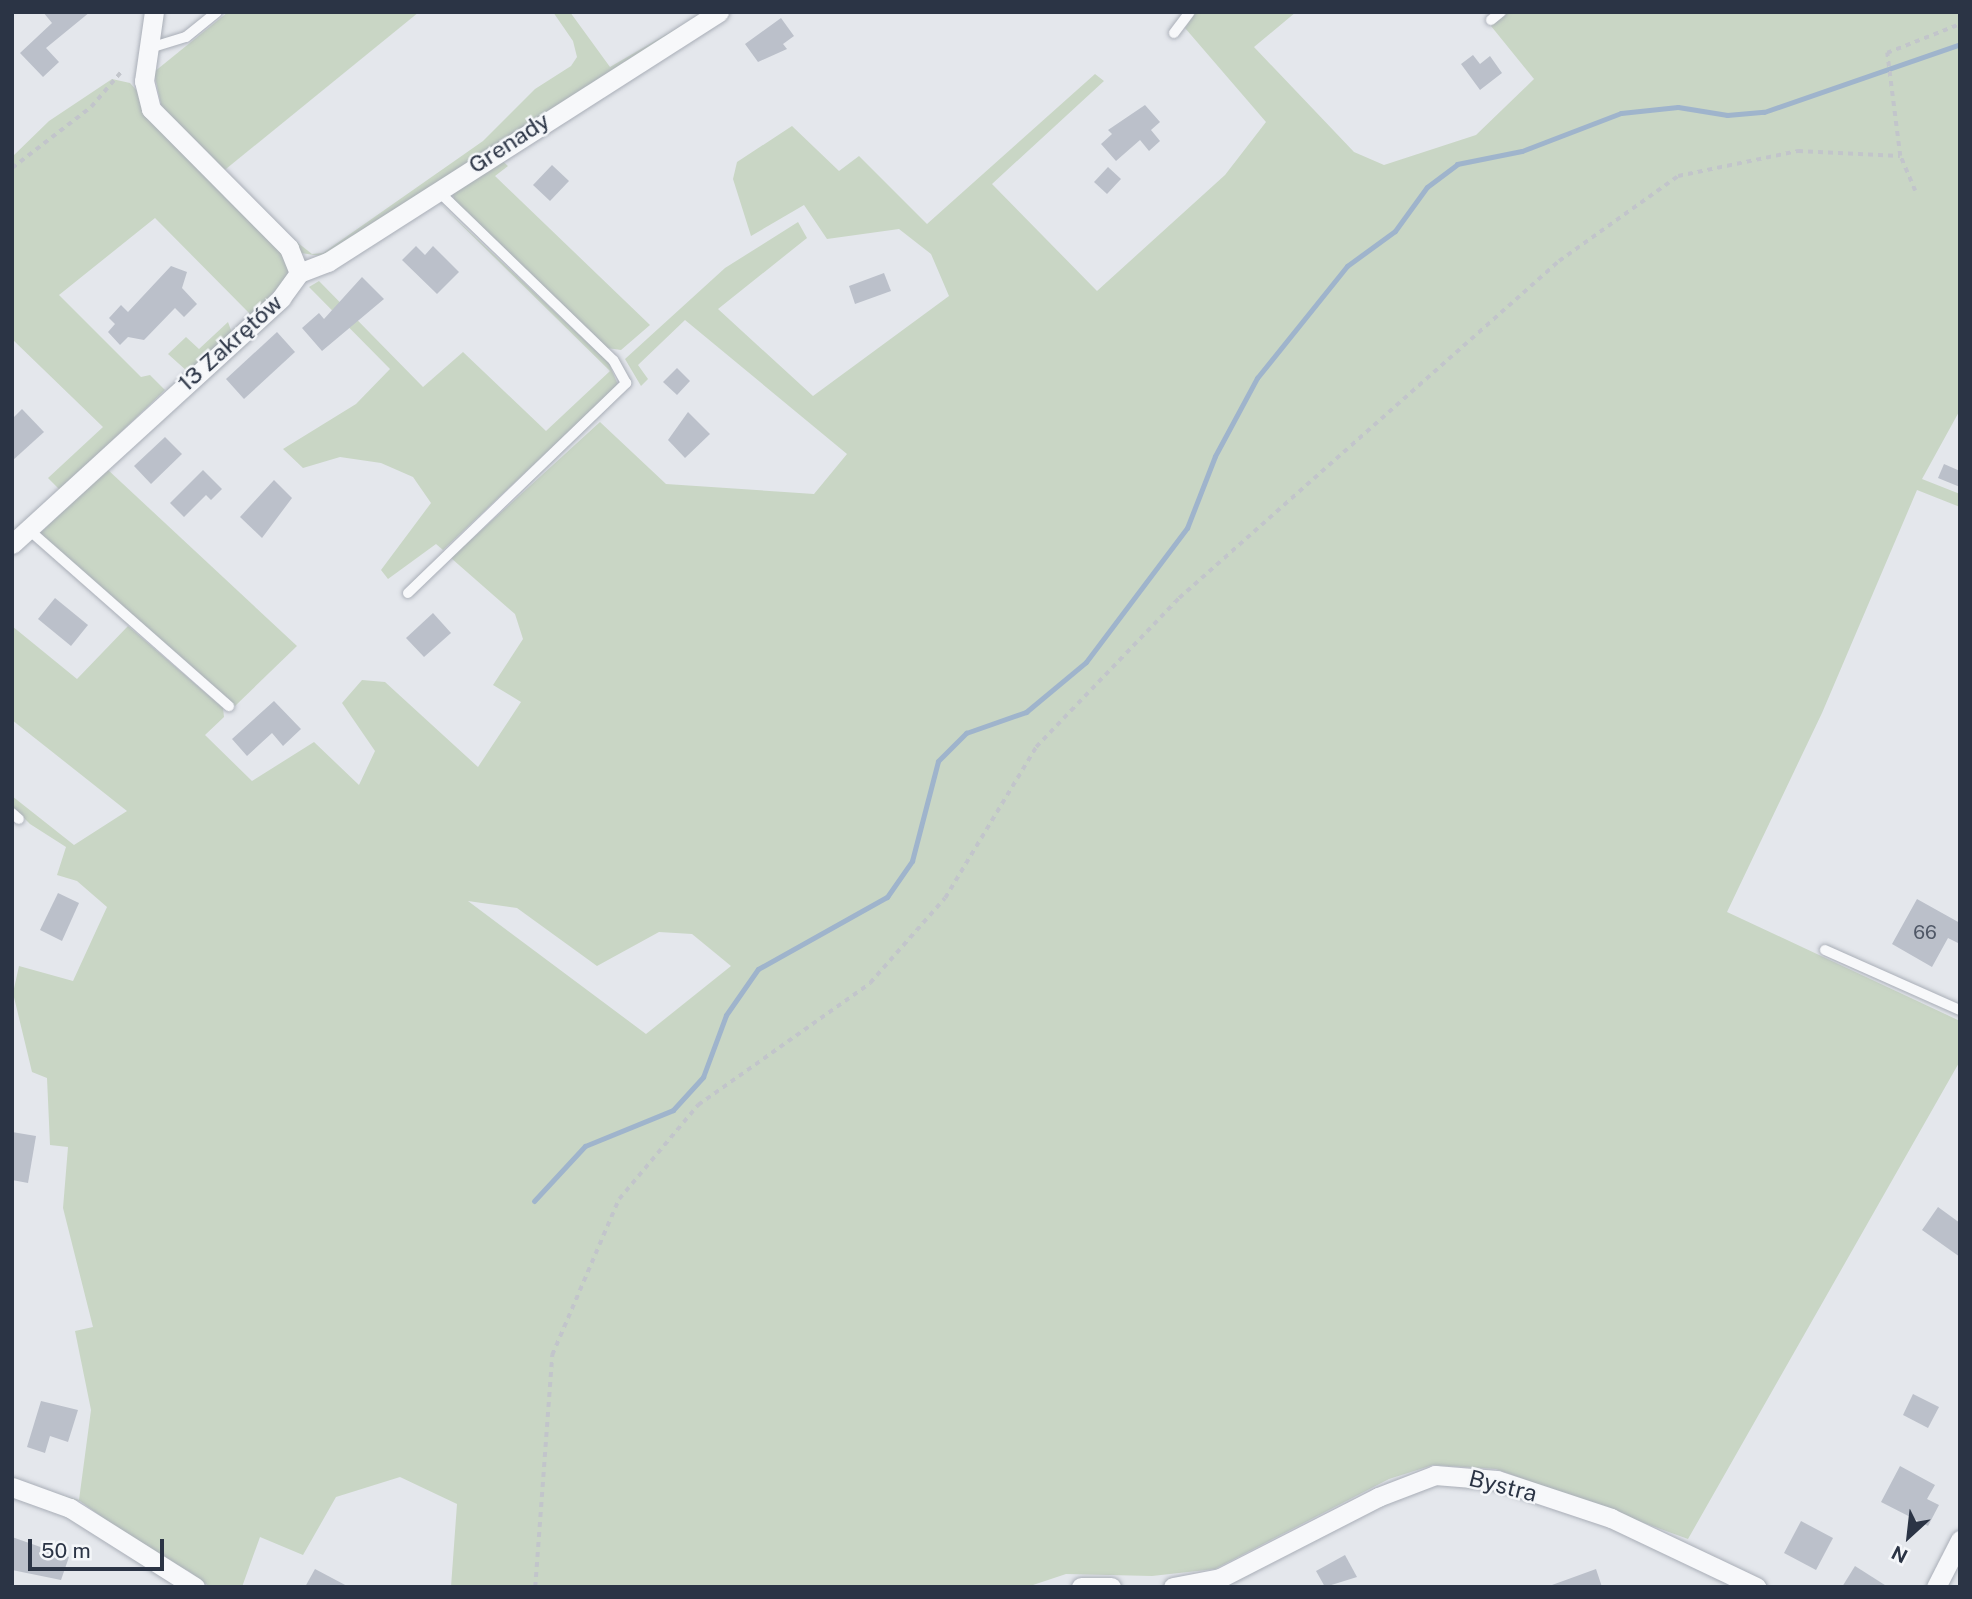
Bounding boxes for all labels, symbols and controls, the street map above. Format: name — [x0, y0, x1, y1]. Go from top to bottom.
street label: Grenady — [463, 107, 555, 179]
street label: 13 Zakrętów — [172, 289, 288, 397]
house number: 66 — [1913, 922, 1937, 944]
street label: Bystra — [1466, 1464, 1540, 1508]
north arrow — [1874, 1501, 1944, 1571]
scale bar — [32, 1526, 168, 1570]
text: 50 m — [41, 1538, 91, 1563]
text: N — [1888, 1542, 1911, 1568]

